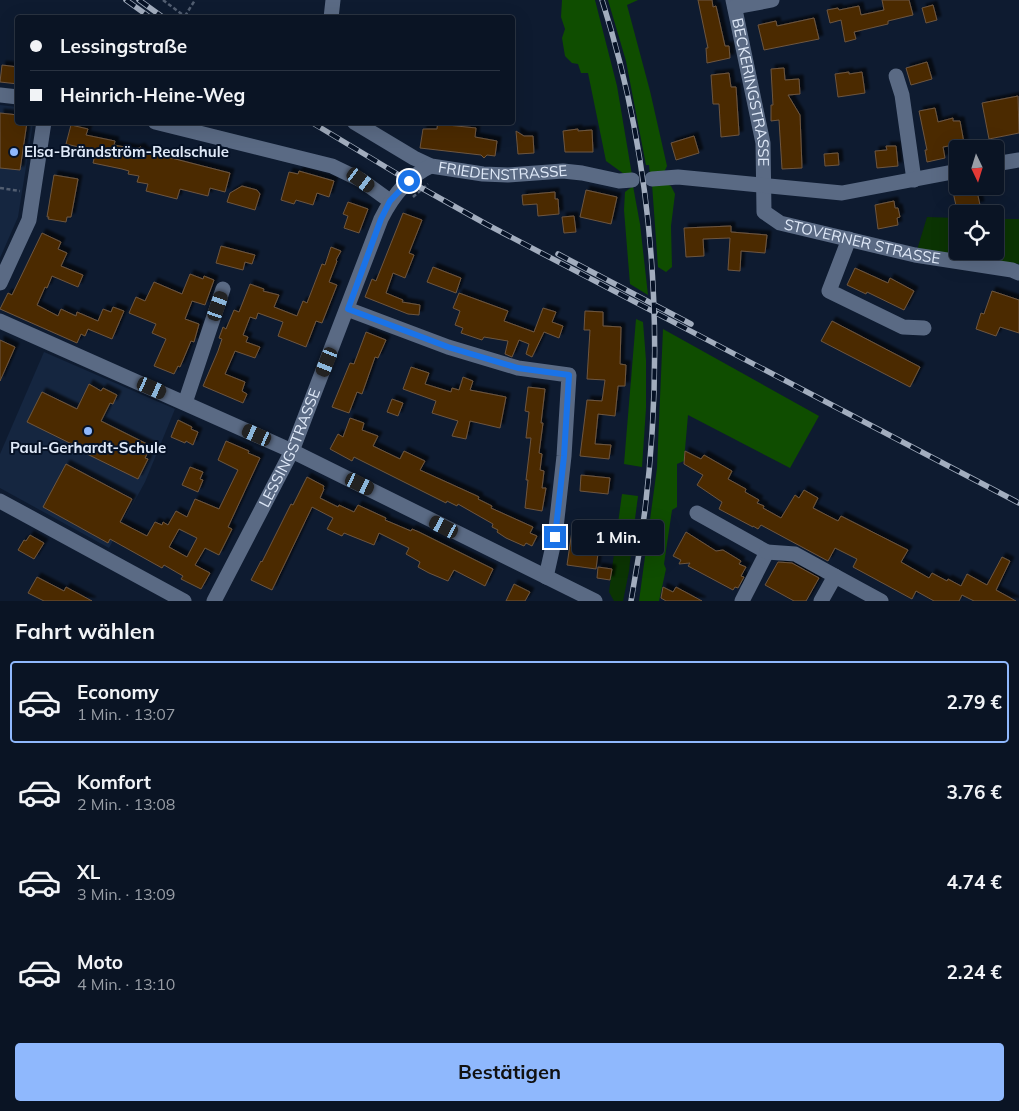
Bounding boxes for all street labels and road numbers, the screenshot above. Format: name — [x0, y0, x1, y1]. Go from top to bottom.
street label: BECKERINGSTRASSE — [728, 16, 773, 167]
street label: FRIEDENSTRASSE — [437, 157, 568, 184]
street label: STOVERNER STRASSE — [782, 214, 942, 268]
street label: LESSINGSTRASSE — [254, 385, 324, 510]

